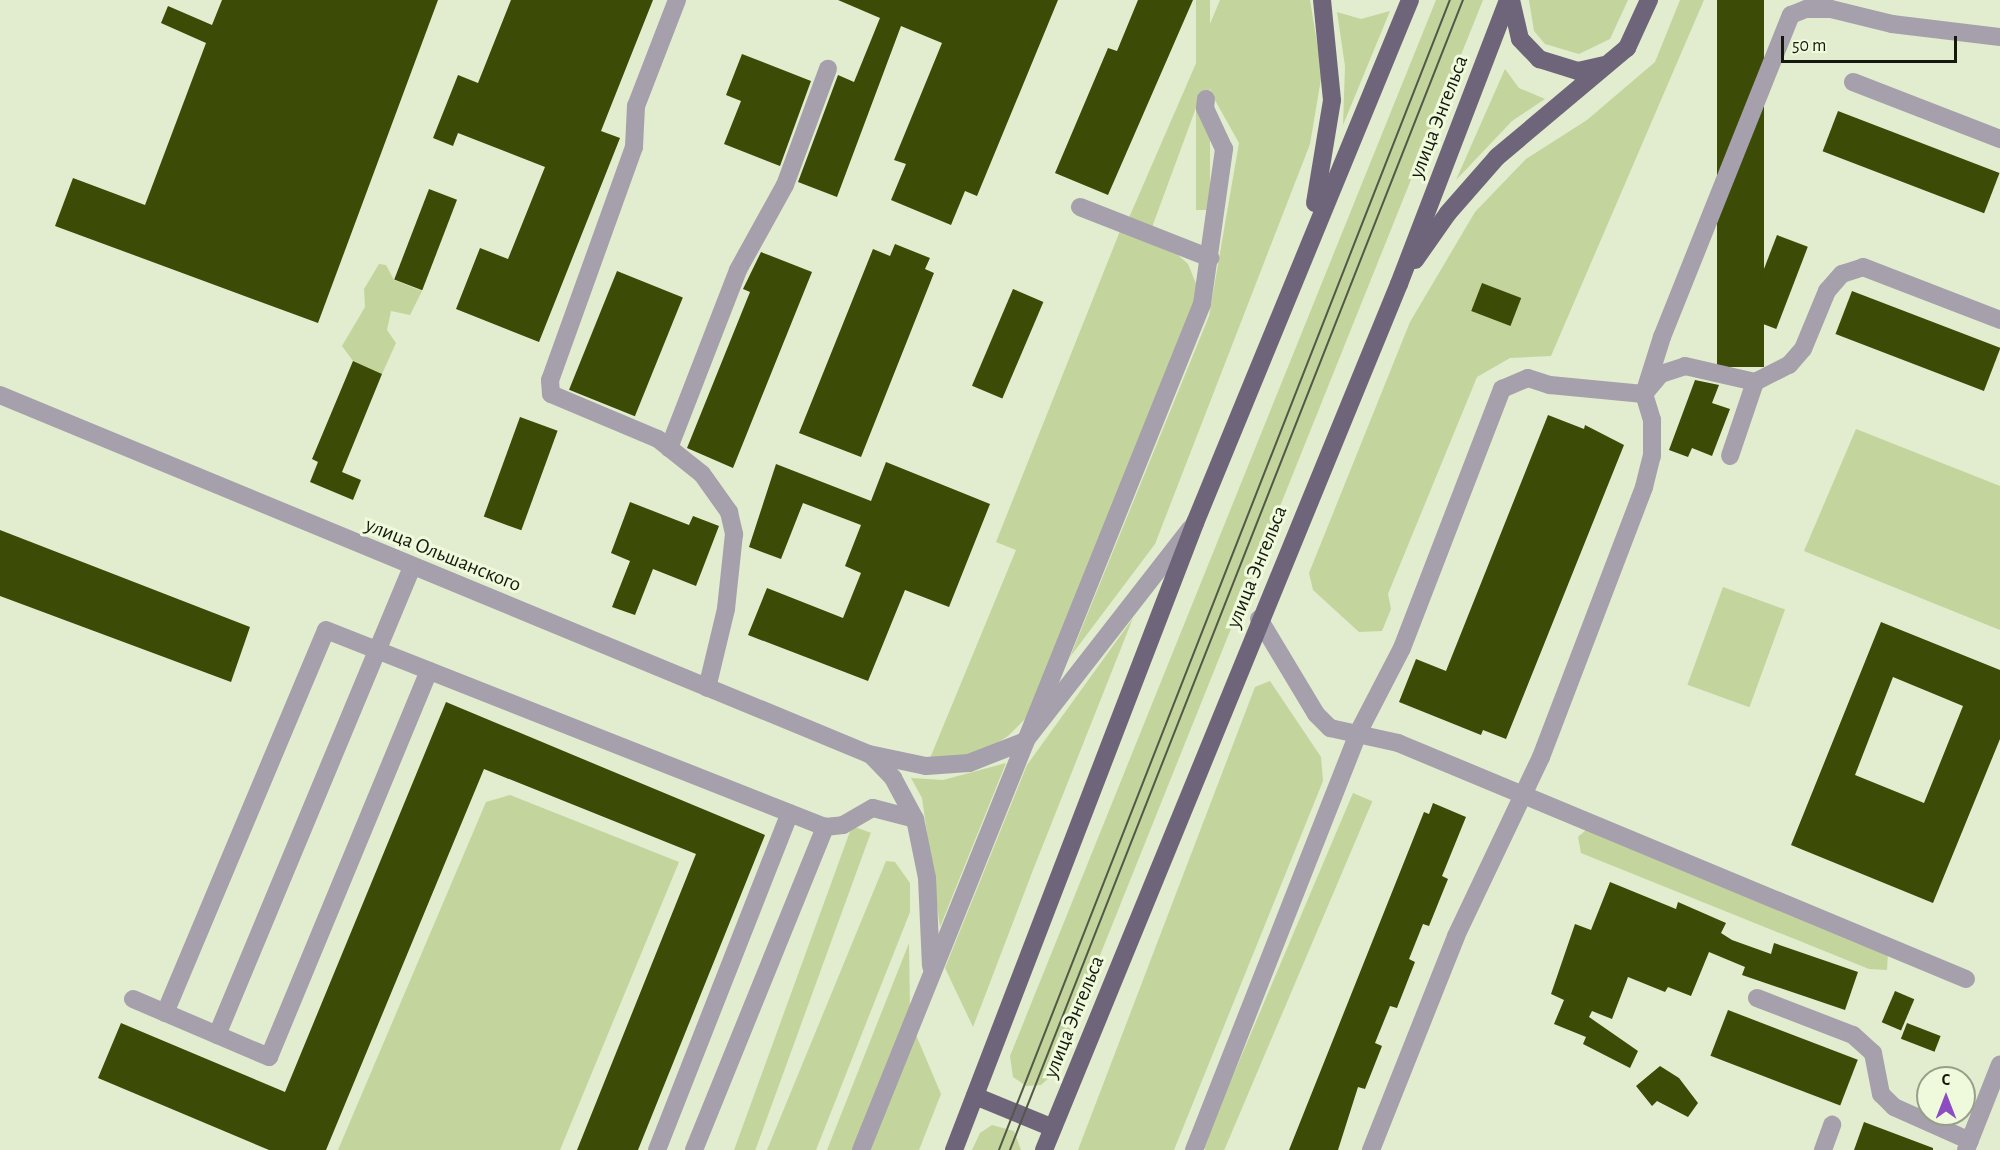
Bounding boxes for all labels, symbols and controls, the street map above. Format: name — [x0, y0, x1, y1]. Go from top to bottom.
scale bar — [1784, 24, 1960, 62]
text: 50 m — [1792, 37, 1826, 55]
street label: улица Энгельса — [1404, 52, 1474, 182]
street label: улица Энгельса — [1221, 502, 1293, 632]
street label: улица Ольшанского — [361, 512, 525, 598]
street label: улица Энгельса — [1038, 952, 1110, 1082]
north arrow — [1916, 1066, 1976, 1126]
text: С — [1942, 1072, 1950, 1088]

